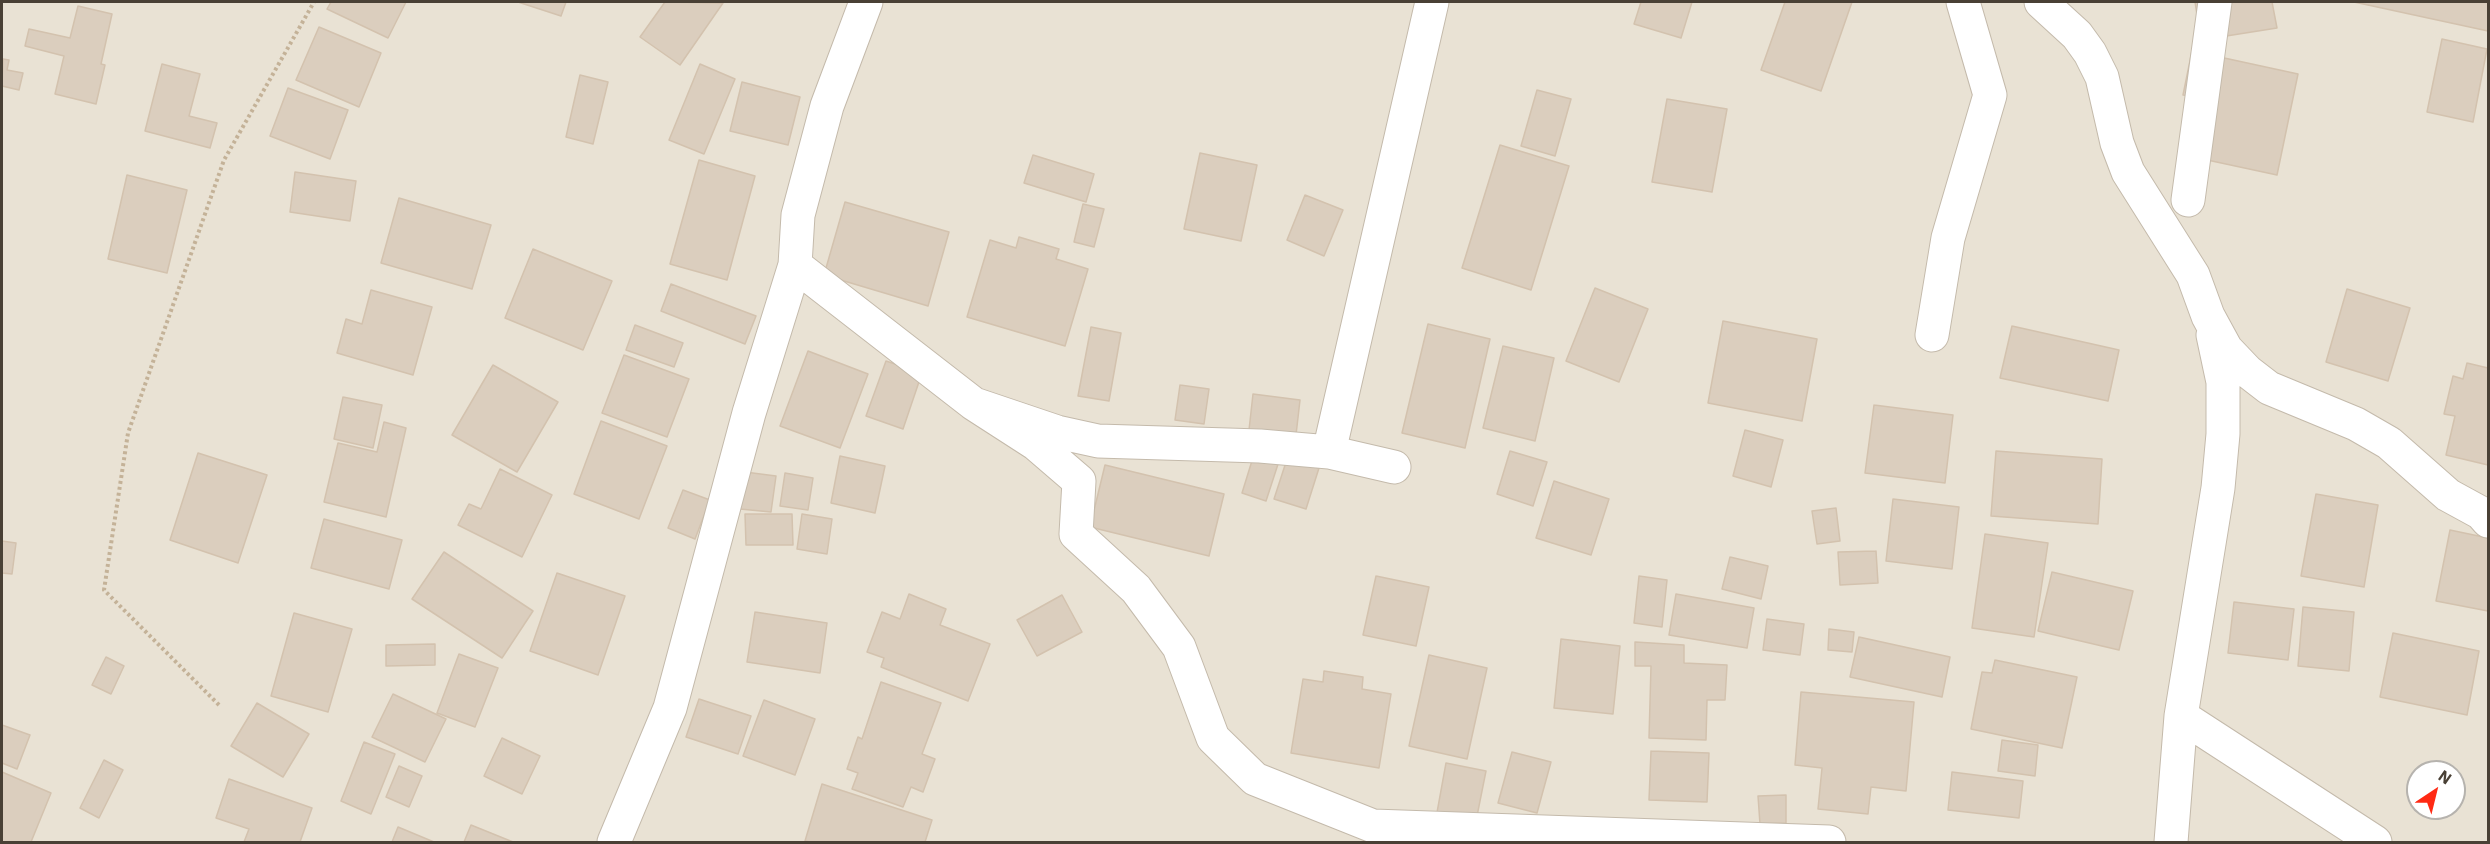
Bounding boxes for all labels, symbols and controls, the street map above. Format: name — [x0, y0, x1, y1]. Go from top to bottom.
north arrow — [2406, 760, 2466, 820]
text: N — [2435, 765, 2456, 788]

